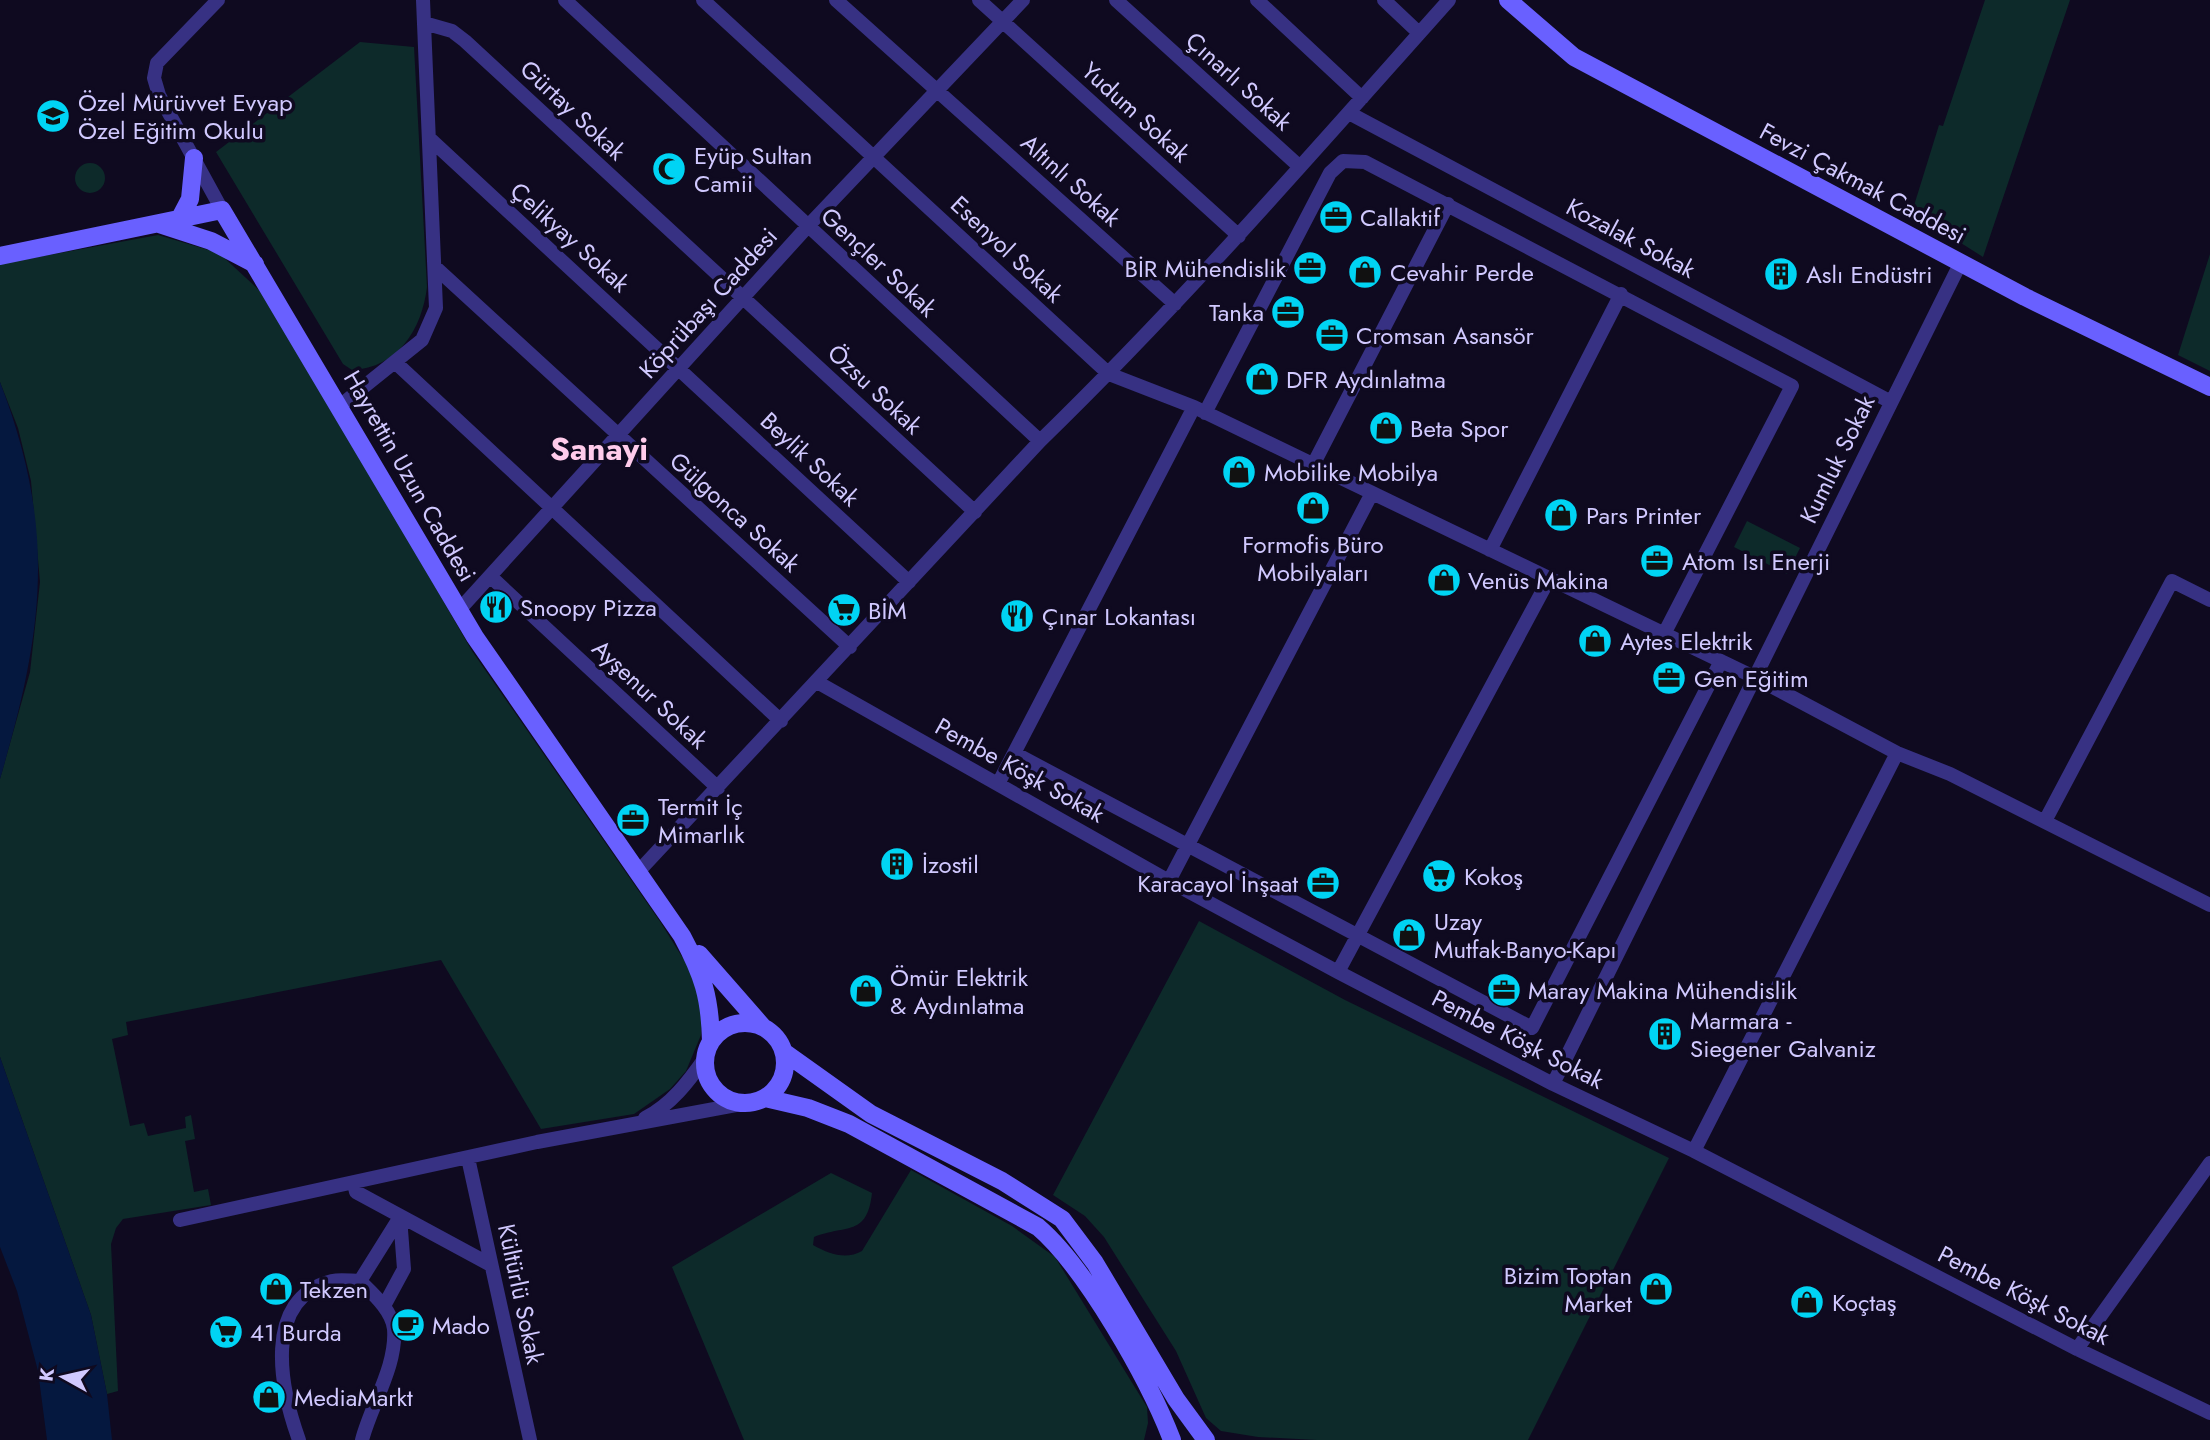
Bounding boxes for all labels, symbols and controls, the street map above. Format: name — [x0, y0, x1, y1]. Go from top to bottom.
street label: Çınarlı Sokak — [1178, 24, 1300, 139]
street label: Gürtay Sokak — [512, 52, 634, 169]
street label: Yudum Sokak — [1074, 54, 1198, 171]
place label: Özel Mürüvvet Evyap Özel Eğitim Okulu — [78, 85, 293, 148]
school or university icon: Özel Mürüvvet Evyap Özel Eğitim Okulu — [34, 97, 72, 135]
street label: Fevzi Çakmak Caddesi — [1754, 114, 1972, 252]
street label: Altınlı Sokak — [1013, 126, 1129, 235]
place label: Eyüp Sultan Camii — [694, 138, 812, 201]
mosque icon: Eyüp Sultan Camii — [650, 150, 688, 188]
street label: Çelikyay Sokak — [502, 174, 638, 301]
street label: Esenyol Sokak — [943, 188, 1071, 311]
street label: Kozalak Sokak — [1560, 189, 1702, 287]
office icon: Callaktif — [1317, 198, 1355, 236]
street label: Gençler Sokak — [813, 199, 945, 325]
place label: Callaktif — [1360, 200, 1441, 235]
street label: Köprübaşı Caddesi — [631, 220, 785, 386]
office icon: BİR Mühendislik — [1291, 249, 1329, 287]
place label: BİR Mühendislik — [1125, 251, 1286, 286]
shop icon: Cevahir Perde — [1346, 253, 1384, 291]
place label: Cevahir Perde — [1390, 255, 1534, 290]
building icon: Aslı Endüstri — [1762, 255, 1800, 293]
place label: Aslı Endüstri — [1806, 257, 1932, 292]
office icon: Tanka — [1269, 293, 1307, 331]
place label: Tanka — [1209, 295, 1264, 330]
office icon: Cromsan Asansör — [1313, 316, 1351, 354]
place label: Cromsan Asansör — [1356, 318, 1535, 353]
street label: Özsu Sokak — [820, 336, 931, 442]
shop icon: DFR Aydınlatma — [1243, 360, 1281, 398]
place label: DFR Aydınlatma — [1286, 362, 1446, 397]
street label: Hayrettin Uzun Caddesi — [335, 364, 485, 588]
street label: Kumluk Sokak — [1791, 388, 1883, 529]
street label: Beylik Sokak — [753, 404, 868, 515]
shop icon: Beta Spor — [1367, 409, 1405, 447]
place label: Beta Spor — [1410, 411, 1509, 446]
district label: Sanayi — [550, 426, 648, 472]
street label: Gülgonca Sokak — [662, 444, 808, 581]
shop icon: Mobilike Mobilya — [1220, 453, 1258, 491]
place label: Mobilike Mobilya — [1264, 455, 1438, 490]
shop icon: Formofis Büro Mobilyaları — [1294, 489, 1332, 527]
shop icon: Pars Printer — [1542, 496, 1580, 534]
place label: Pars Printer — [1586, 498, 1702, 533]
place label: Formofis Büro Mobilyaları — [1242, 527, 1384, 590]
office icon: Atom Isı Enerji — [1638, 542, 1676, 580]
place label: Atom Isı Enerji — [1682, 544, 1830, 579]
shop icon: Venüs Makina — [1425, 561, 1463, 599]
place label: Venüs Makina — [1468, 563, 1608, 598]
restaurant icon: Snoopy Pizza — [477, 588, 515, 626]
place label: Snoopy Pizza — [520, 590, 657, 625]
supermarket icon: BİM — [825, 591, 863, 629]
place label: BİM — [868, 593, 907, 628]
restaurant icon: Çınar Lokantası — [998, 597, 1036, 635]
place label: Çınar Lokantası — [1042, 599, 1196, 634]
shop icon: Aytes Elektrik — [1576, 622, 1614, 660]
place label: Aytes Elektrik — [1620, 624, 1753, 659]
street label: Ayşenur Sokak — [584, 631, 716, 757]
office icon: Gen Eğitim — [1650, 659, 1688, 697]
place label: Gen Eğitim — [1694, 661, 1809, 696]
street label: Pembe Köşk Sokak — [929, 709, 1112, 831]
place label: Termit İç Mimarlık — [658, 789, 745, 852]
office icon: Termit İç Mimarlık — [614, 801, 652, 839]
building icon: İzostil — [878, 845, 916, 883]
place label: İzostil — [922, 847, 979, 882]
supermarket icon: Kokoş — [1420, 857, 1458, 895]
place label: Kokoş — [1464, 859, 1523, 894]
office icon: Karacayol İnşaat — [1304, 864, 1342, 902]
place label: Karacayol İnşaat — [1137, 866, 1298, 901]
place label: Uzay Mutfak-Banyo-Kapı — [1434, 904, 1617, 967]
shop icon: Uzay Mutfak-Banyo-Kapı — [1390, 916, 1428, 954]
place label: Ömür Elektrik & Aydınlatma — [890, 960, 1029, 1023]
office icon: Maray Makina Mühendislik — [1485, 971, 1523, 1009]
shop icon: Ömür Elektrik & Aydınlatma — [847, 972, 885, 1010]
place label: Maray Makina Mühendislik — [1528, 973, 1797, 1008]
street label: Pembe Köşk Sokak — [1426, 980, 1611, 1098]
place label: Marmara - Siegener Galvaniz — [1690, 1003, 1876, 1066]
building icon: Marmara - Siegener Galvaniz — [1646, 1015, 1684, 1053]
street label: Kültürlü Sokak — [489, 1221, 553, 1368]
street label: Pembe Köşk Sokak — [1932, 1236, 2117, 1354]
place label: Bizim Toptan Market — [1504, 1258, 1632, 1321]
shop icon: Tekzen — [257, 1270, 295, 1308]
shop icon: Bizim Toptan Market — [1637, 1270, 1675, 1308]
place label: Tekzen — [300, 1272, 368, 1307]
shop icon: Koçtaş — [1788, 1283, 1826, 1321]
place label: Koçtaş — [1832, 1285, 1896, 1320]
cafe icon: Mado — [389, 1306, 427, 1344]
place label: Mado — [432, 1308, 490, 1343]
supermarket icon: 41 Burda — [207, 1313, 245, 1351]
place label: 41 Burda — [250, 1315, 341, 1350]
north arrow — [28, 1342, 98, 1412]
text: K — [32, 1366, 61, 1383]
shop icon: MediaMarkt — [250, 1378, 288, 1416]
place label: MediaMarkt — [294, 1380, 413, 1415]

